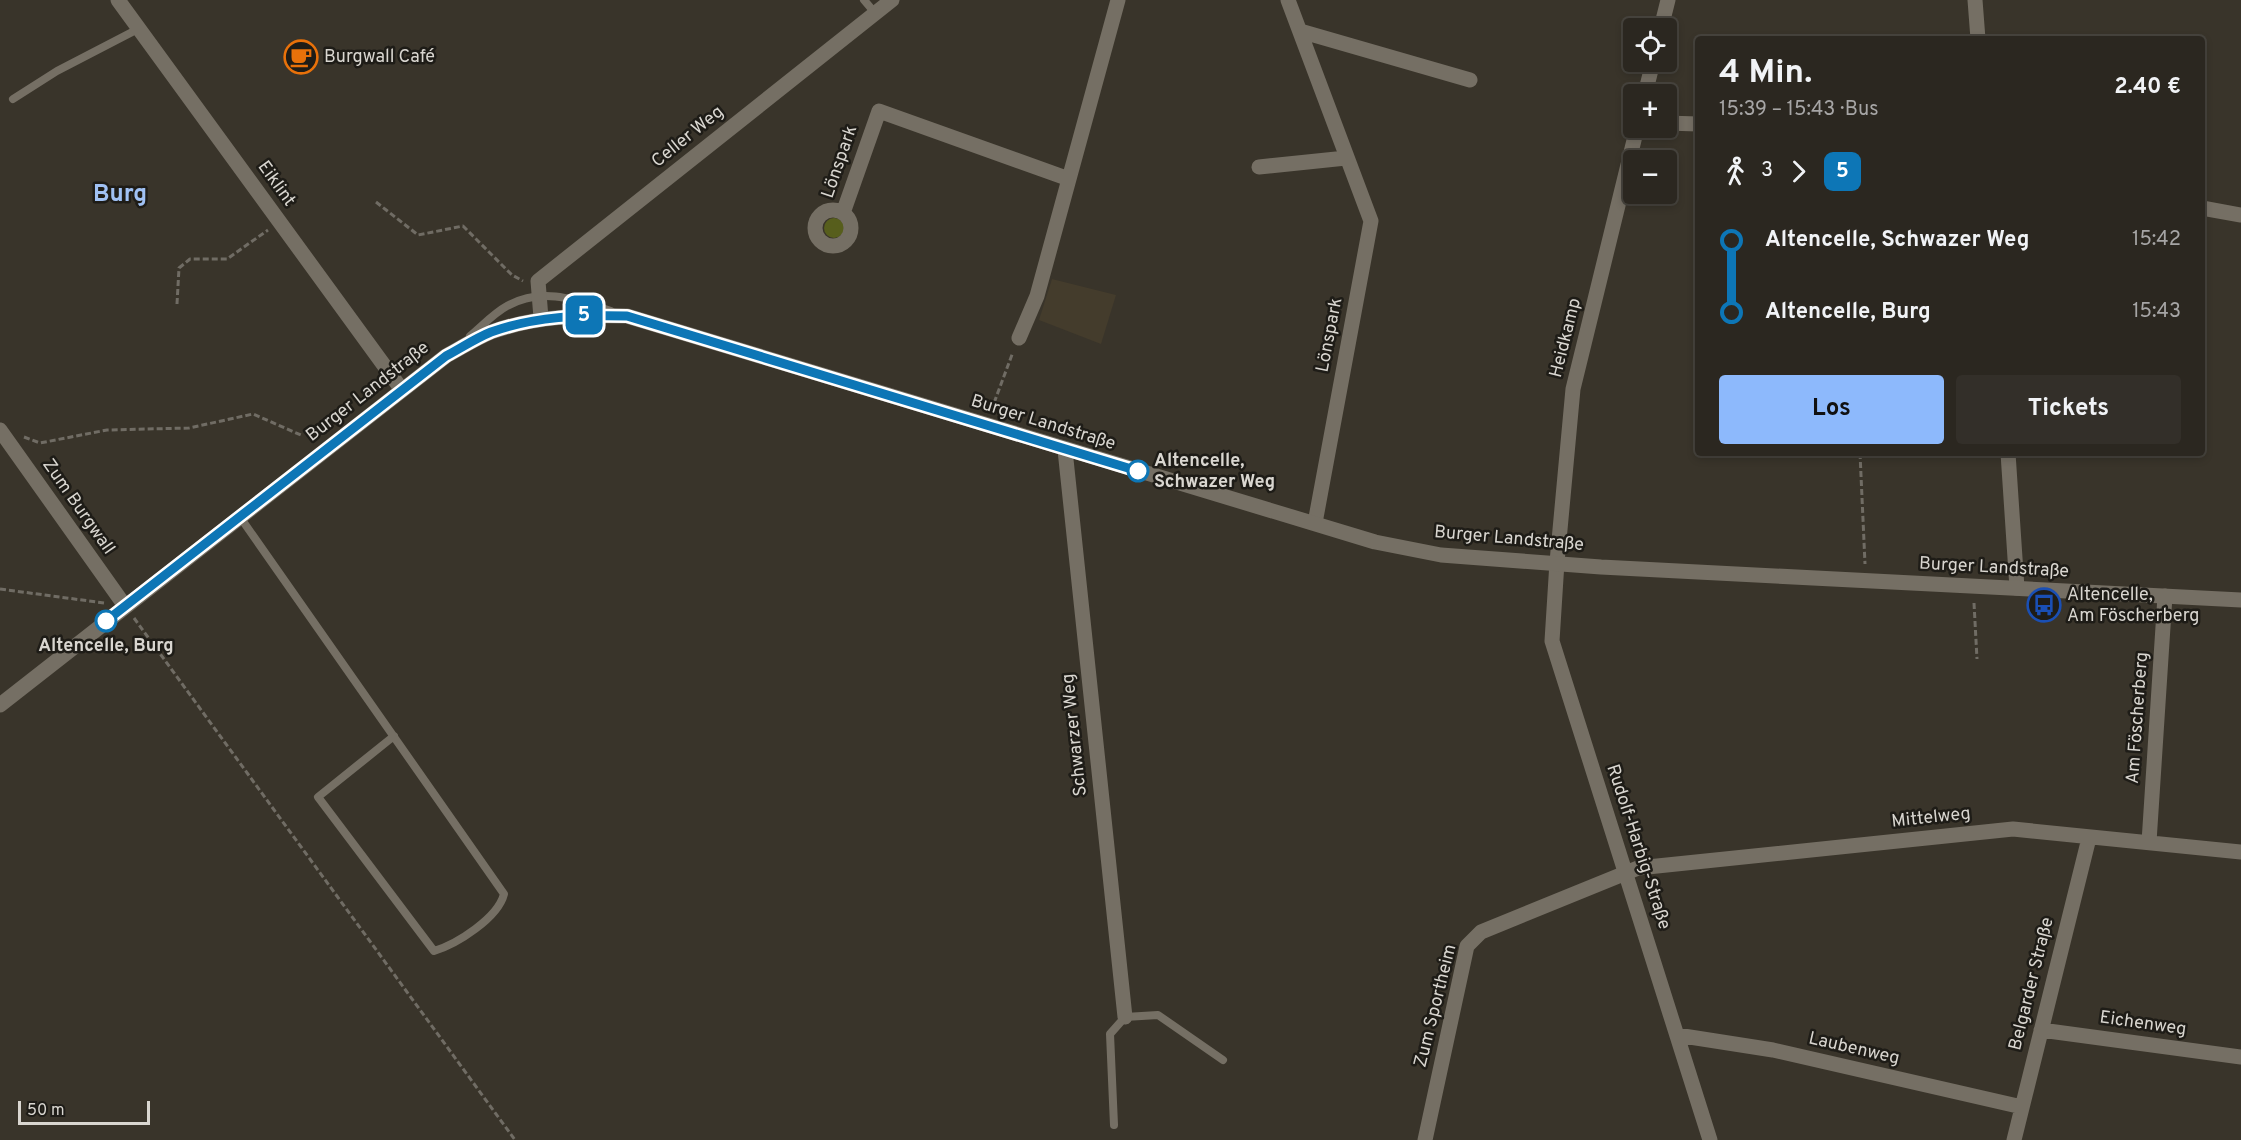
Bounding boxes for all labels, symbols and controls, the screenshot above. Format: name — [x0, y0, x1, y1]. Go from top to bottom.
map controls — [1623, 18, 1677, 204]
button: locate — [1623, 18, 1677, 72]
cafe icon: Burgwall Café — [283, 39, 319, 75]
place label: Burgwall Café — [324, 46, 435, 69]
text: 4 Min. — [1719, 53, 1812, 95]
text: 2.40 € — [2114, 74, 2181, 101]
button: + — [1623, 84, 1677, 138]
text: 15:39 – 15:43 · Bus — [1719, 97, 1879, 123]
street label: Celler Weg — [647, 101, 729, 173]
street label: Lönspark — [817, 123, 863, 201]
button: − — [1623, 150, 1677, 204]
icon: walk — [1719, 155, 1752, 188]
icon: forward — [1782, 155, 1815, 188]
street label: Eiklint — [252, 157, 300, 211]
text: 3 — [1761, 158, 1773, 184]
text: 5 — [1836, 158, 1849, 185]
district label: Burg — [93, 180, 147, 210]
text: Altencelle, Schwazer Weg — [1765, 227, 2029, 254]
text: 15:42 — [2132, 227, 2181, 253]
line badge: 5 — [564, 296, 604, 334]
street label: Lönspark — [1312, 296, 1348, 374]
street label: Heidkamp — [1545, 296, 1587, 380]
text: Altencelle, Burg — [1765, 299, 1931, 326]
text: 15:43 — [2132, 299, 2181, 325]
text: 5 — [578, 302, 590, 329]
street label: Burger Landstraße — [302, 337, 434, 447]
button: Los — [1719, 375, 1944, 444]
button: Tickets — [1956, 375, 2181, 444]
street label: Burger Landstraße — [968, 390, 1118, 456]
place label: Altencelle, Schwazer Weg — [1154, 450, 1275, 494]
street label: Zum Burgwall — [37, 455, 119, 559]
marker: Altencelle, Schwazer Weg — [1127, 460, 1149, 482]
street label: Burger Landstraße — [1433, 521, 1585, 557]
street label: Burger Landstraße — [1918, 553, 2070, 583]
place label: Altencelle, Am Föscherberg — [2067, 584, 2199, 628]
bus stop icon: Altencelle, Am Föscherberg — [2026, 587, 2062, 623]
marker: Altencelle, Burg — [95, 610, 117, 632]
place label: Altencelle, Burg — [38, 635, 174, 658]
street label: Am Föscherberg — [2122, 651, 2154, 785]
street label: Schwarzer Weg — [1057, 673, 1093, 797]
street label: Rudolf-Harbig-Straße — [1600, 761, 1676, 933]
street label: Mittelweg — [1890, 802, 1972, 834]
street label: Belgarder Straße — [2004, 915, 2060, 1053]
street label: Zum Sportheim — [1410, 942, 1462, 1070]
street label: Eichenweg — [2098, 1007, 2188, 1041]
street label: Laubenweg — [1806, 1027, 1902, 1071]
scale bar — [18, 1098, 150, 1126]
text: 50 m — [27, 1101, 65, 1121]

